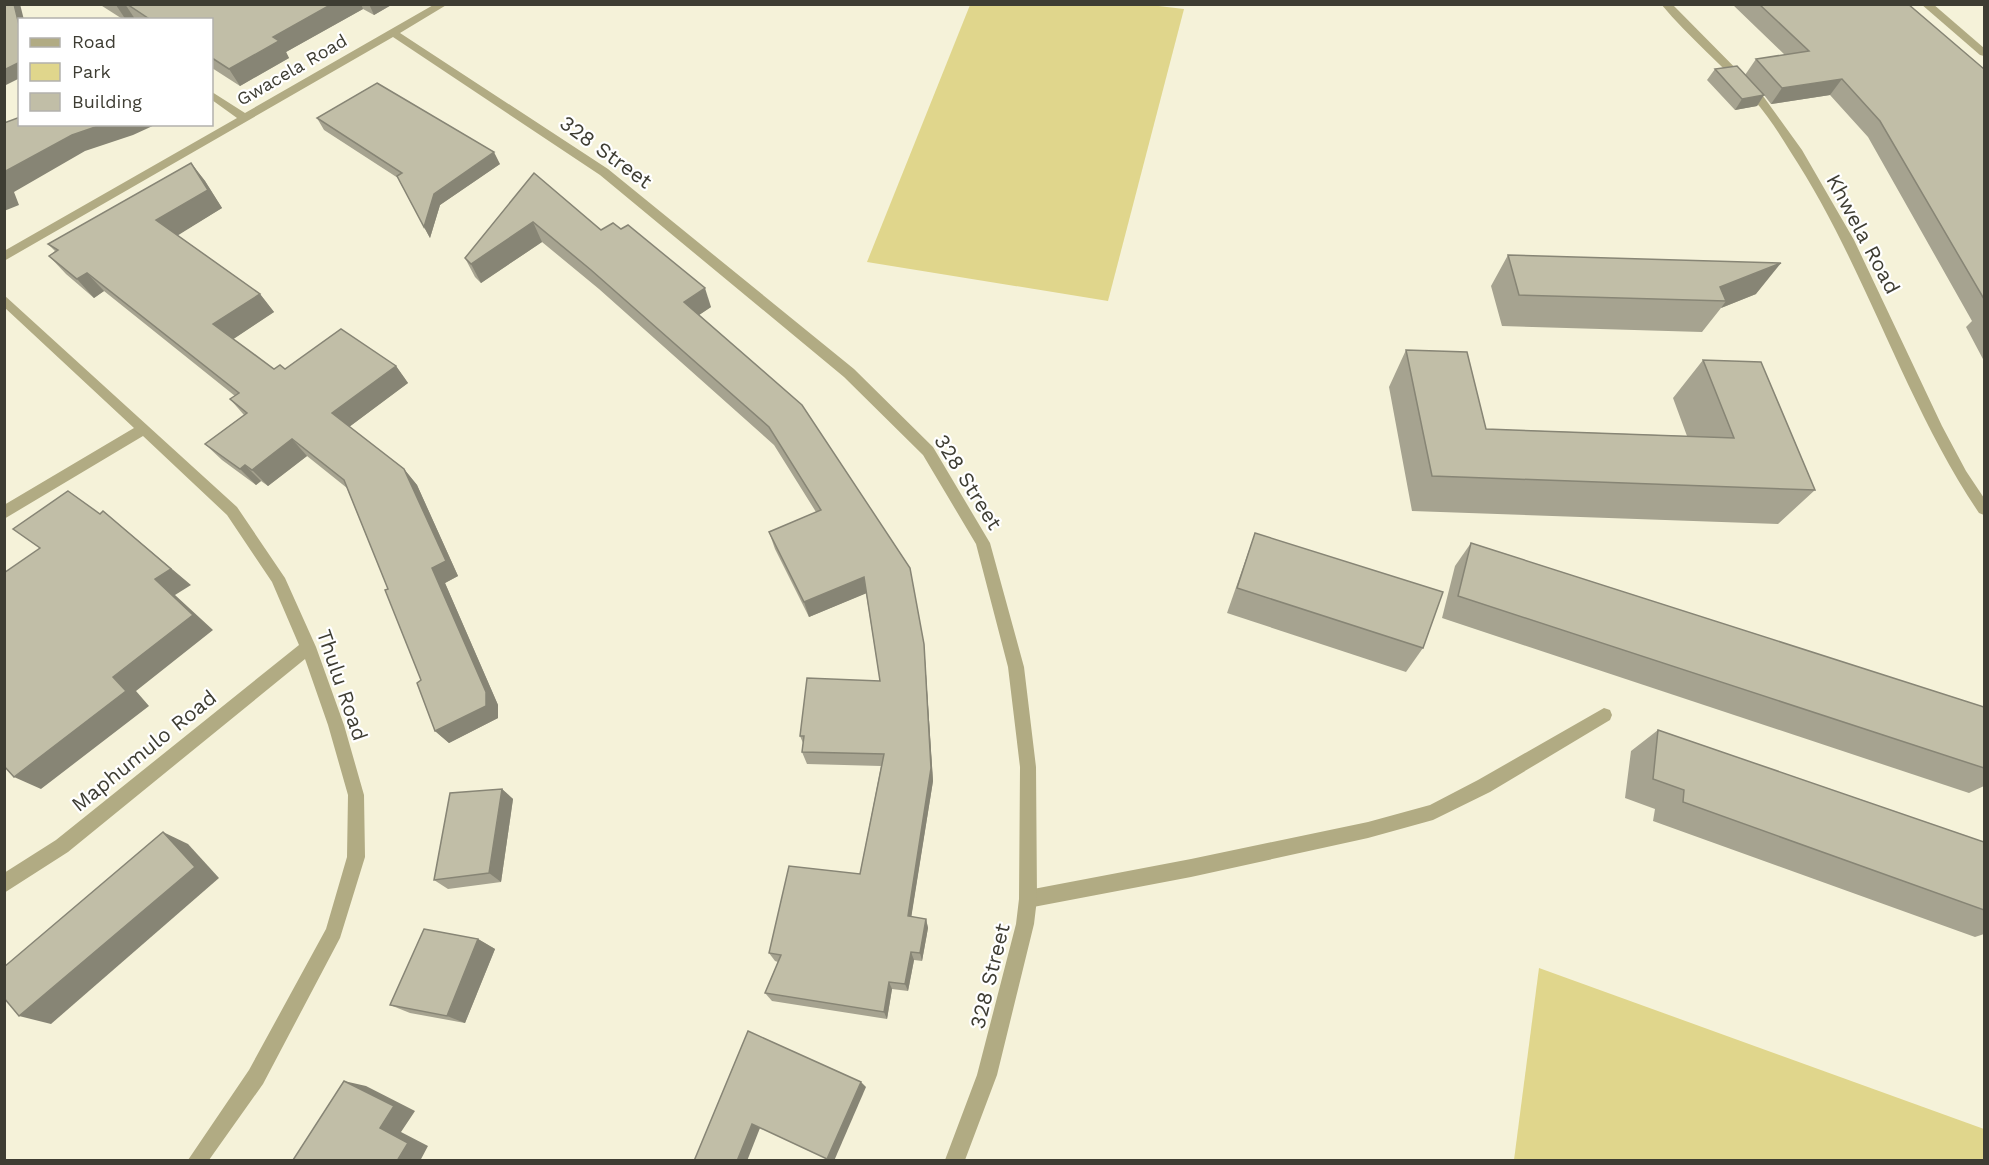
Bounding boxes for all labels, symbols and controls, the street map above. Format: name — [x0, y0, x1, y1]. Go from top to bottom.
legend — [18, 18, 213, 126]
street label: Gwacela Road — [233, 29, 351, 110]
text: Road — [72, 31, 116, 52]
text: Park — [72, 61, 111, 82]
text: Building — [72, 91, 142, 112]
street label: 328 Street — [555, 110, 657, 194]
street label: Khwela Road — [1821, 170, 1906, 298]
street label: 328 Street — [929, 429, 1008, 534]
street label: Thulu Road — [312, 626, 373, 744]
street label: Maphumulo Road — [66, 684, 221, 817]
street label: 328 Street — [964, 920, 1015, 1031]

